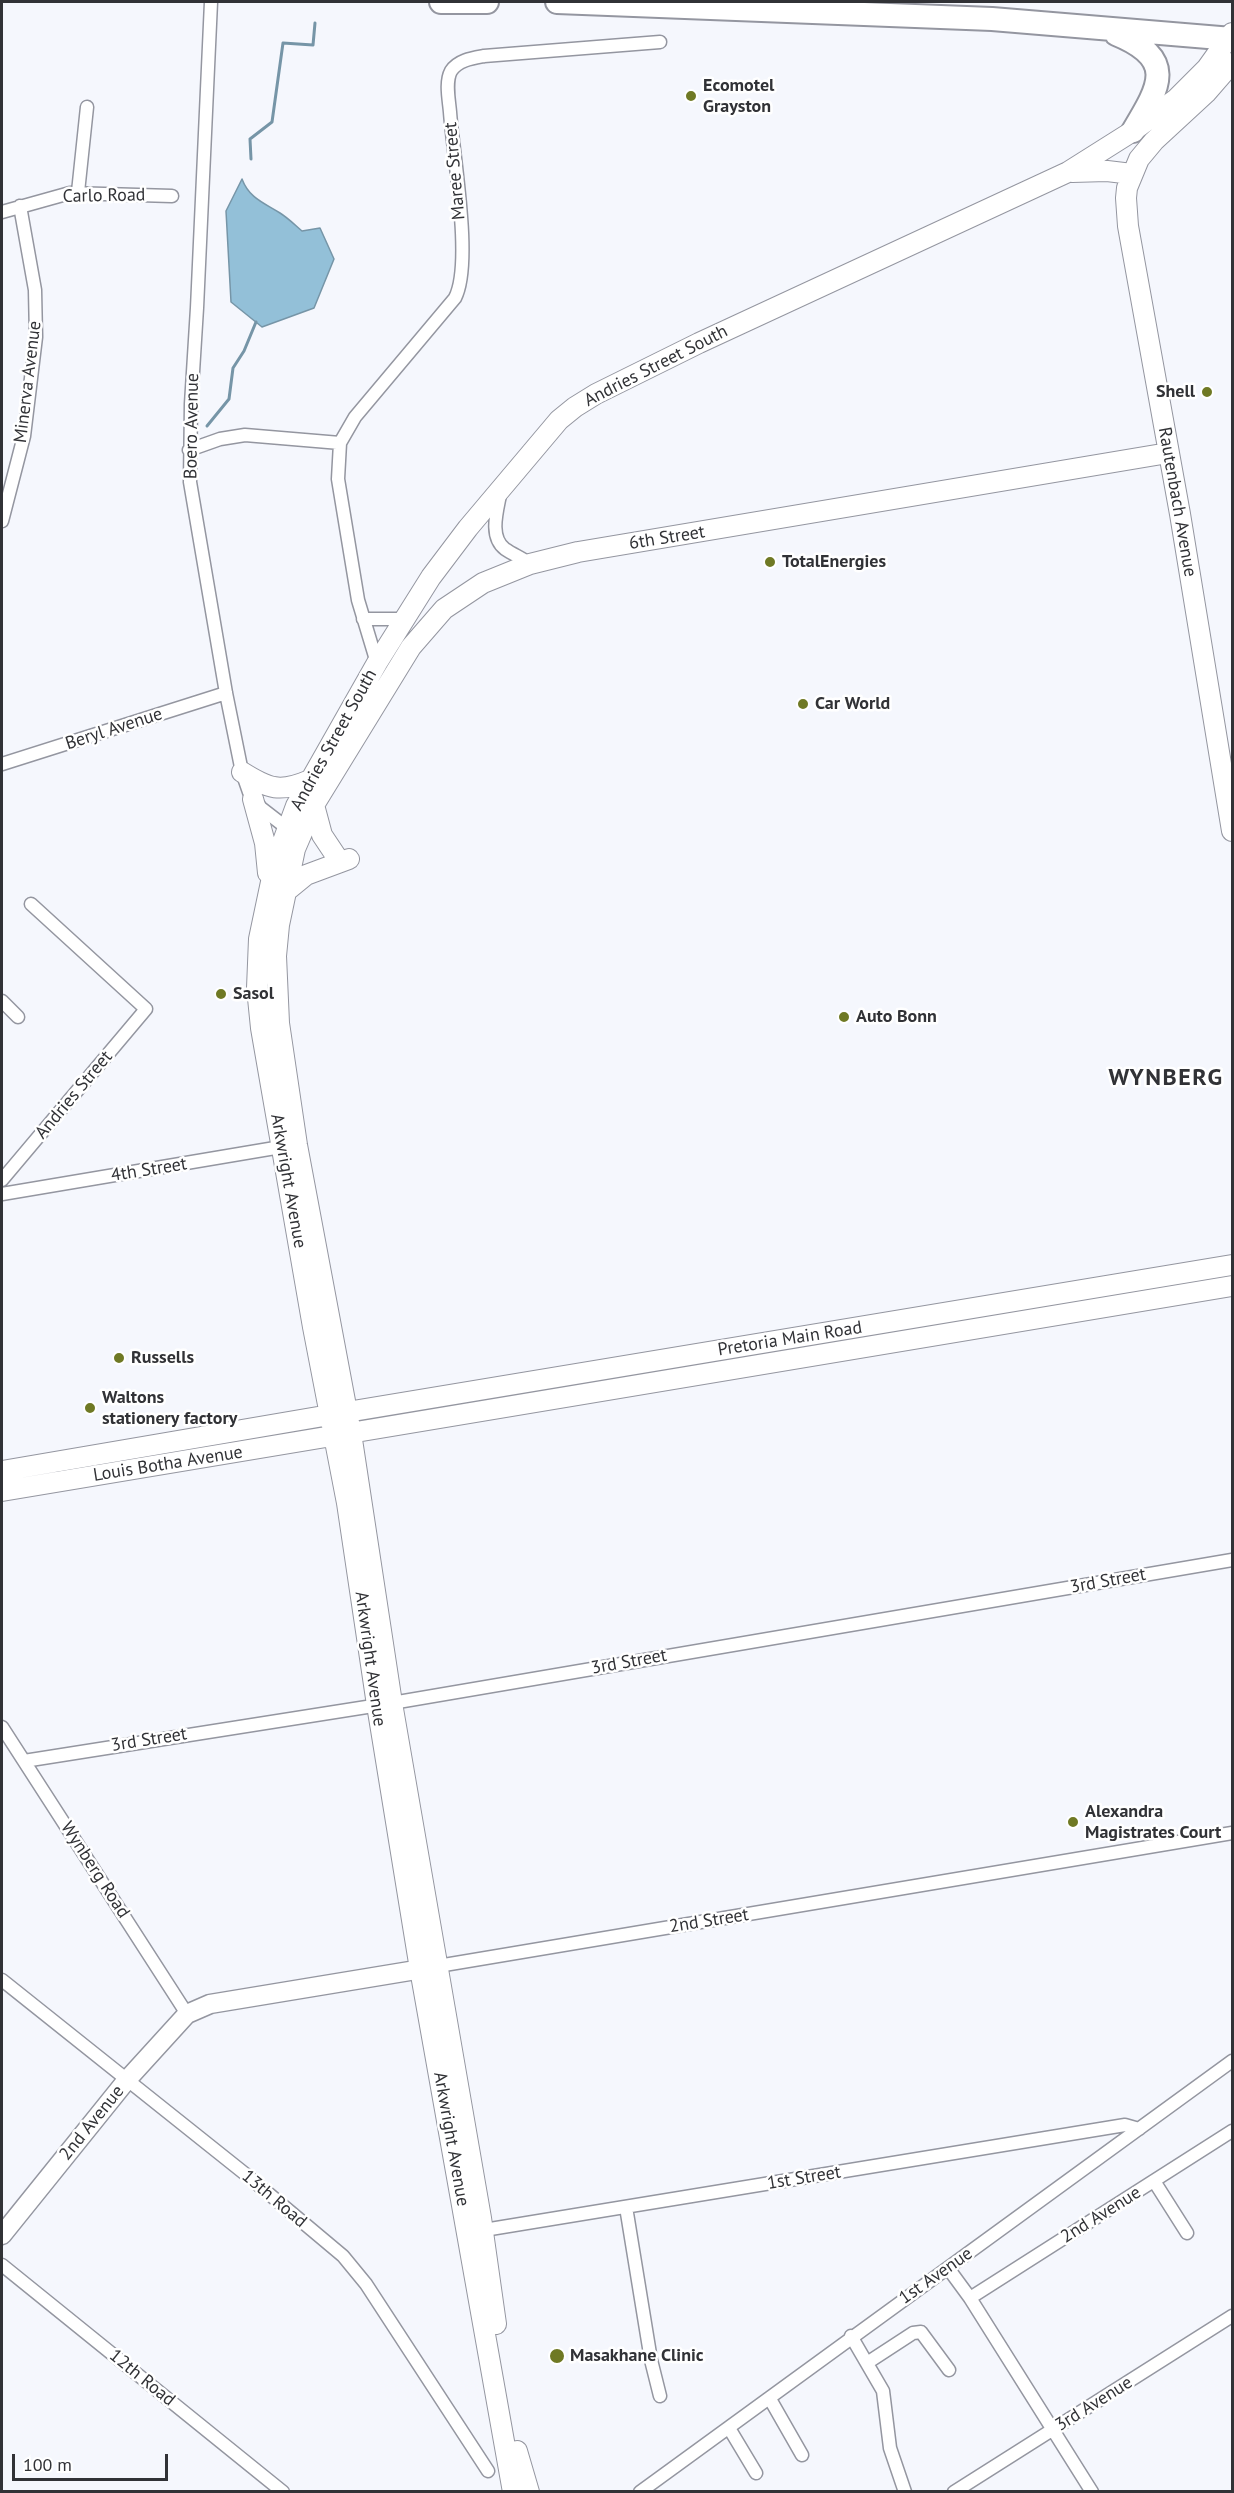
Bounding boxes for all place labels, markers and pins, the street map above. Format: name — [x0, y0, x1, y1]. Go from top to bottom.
place label: Ecomotel Grayston — [703, 75, 774, 118]
marker: Ecomotel Grayston — [684, 89, 698, 103]
place label: Shell — [1156, 381, 1195, 403]
marker: Shell — [1200, 385, 1214, 399]
place label: TotalEnergies — [782, 551, 886, 573]
marker: TotalEnergies — [763, 555, 777, 569]
place label: Car World — [815, 693, 890, 715]
marker: Car World — [796, 697, 810, 711]
place label: Sasol — [233, 983, 274, 1005]
marker: Sasol — [214, 987, 228, 1001]
place label: Auto Bonn — [856, 1006, 937, 1028]
marker: Auto Bonn — [837, 1010, 851, 1024]
place label: Russells — [131, 1347, 194, 1369]
marker: Russells — [112, 1351, 126, 1365]
place label: Waltons stationery factory — [102, 1387, 237, 1430]
marker: Waltons stationery factory — [83, 1401, 97, 1415]
place label: Alexandra Magistrates Court — [1085, 1801, 1221, 1844]
marker: Alexandra Magistrates Court — [1066, 1815, 1080, 1829]
place label: Masakhane Clinic — [570, 2345, 704, 2367]
marker: Masakhane Clinic — [548, 2347, 566, 2365]

